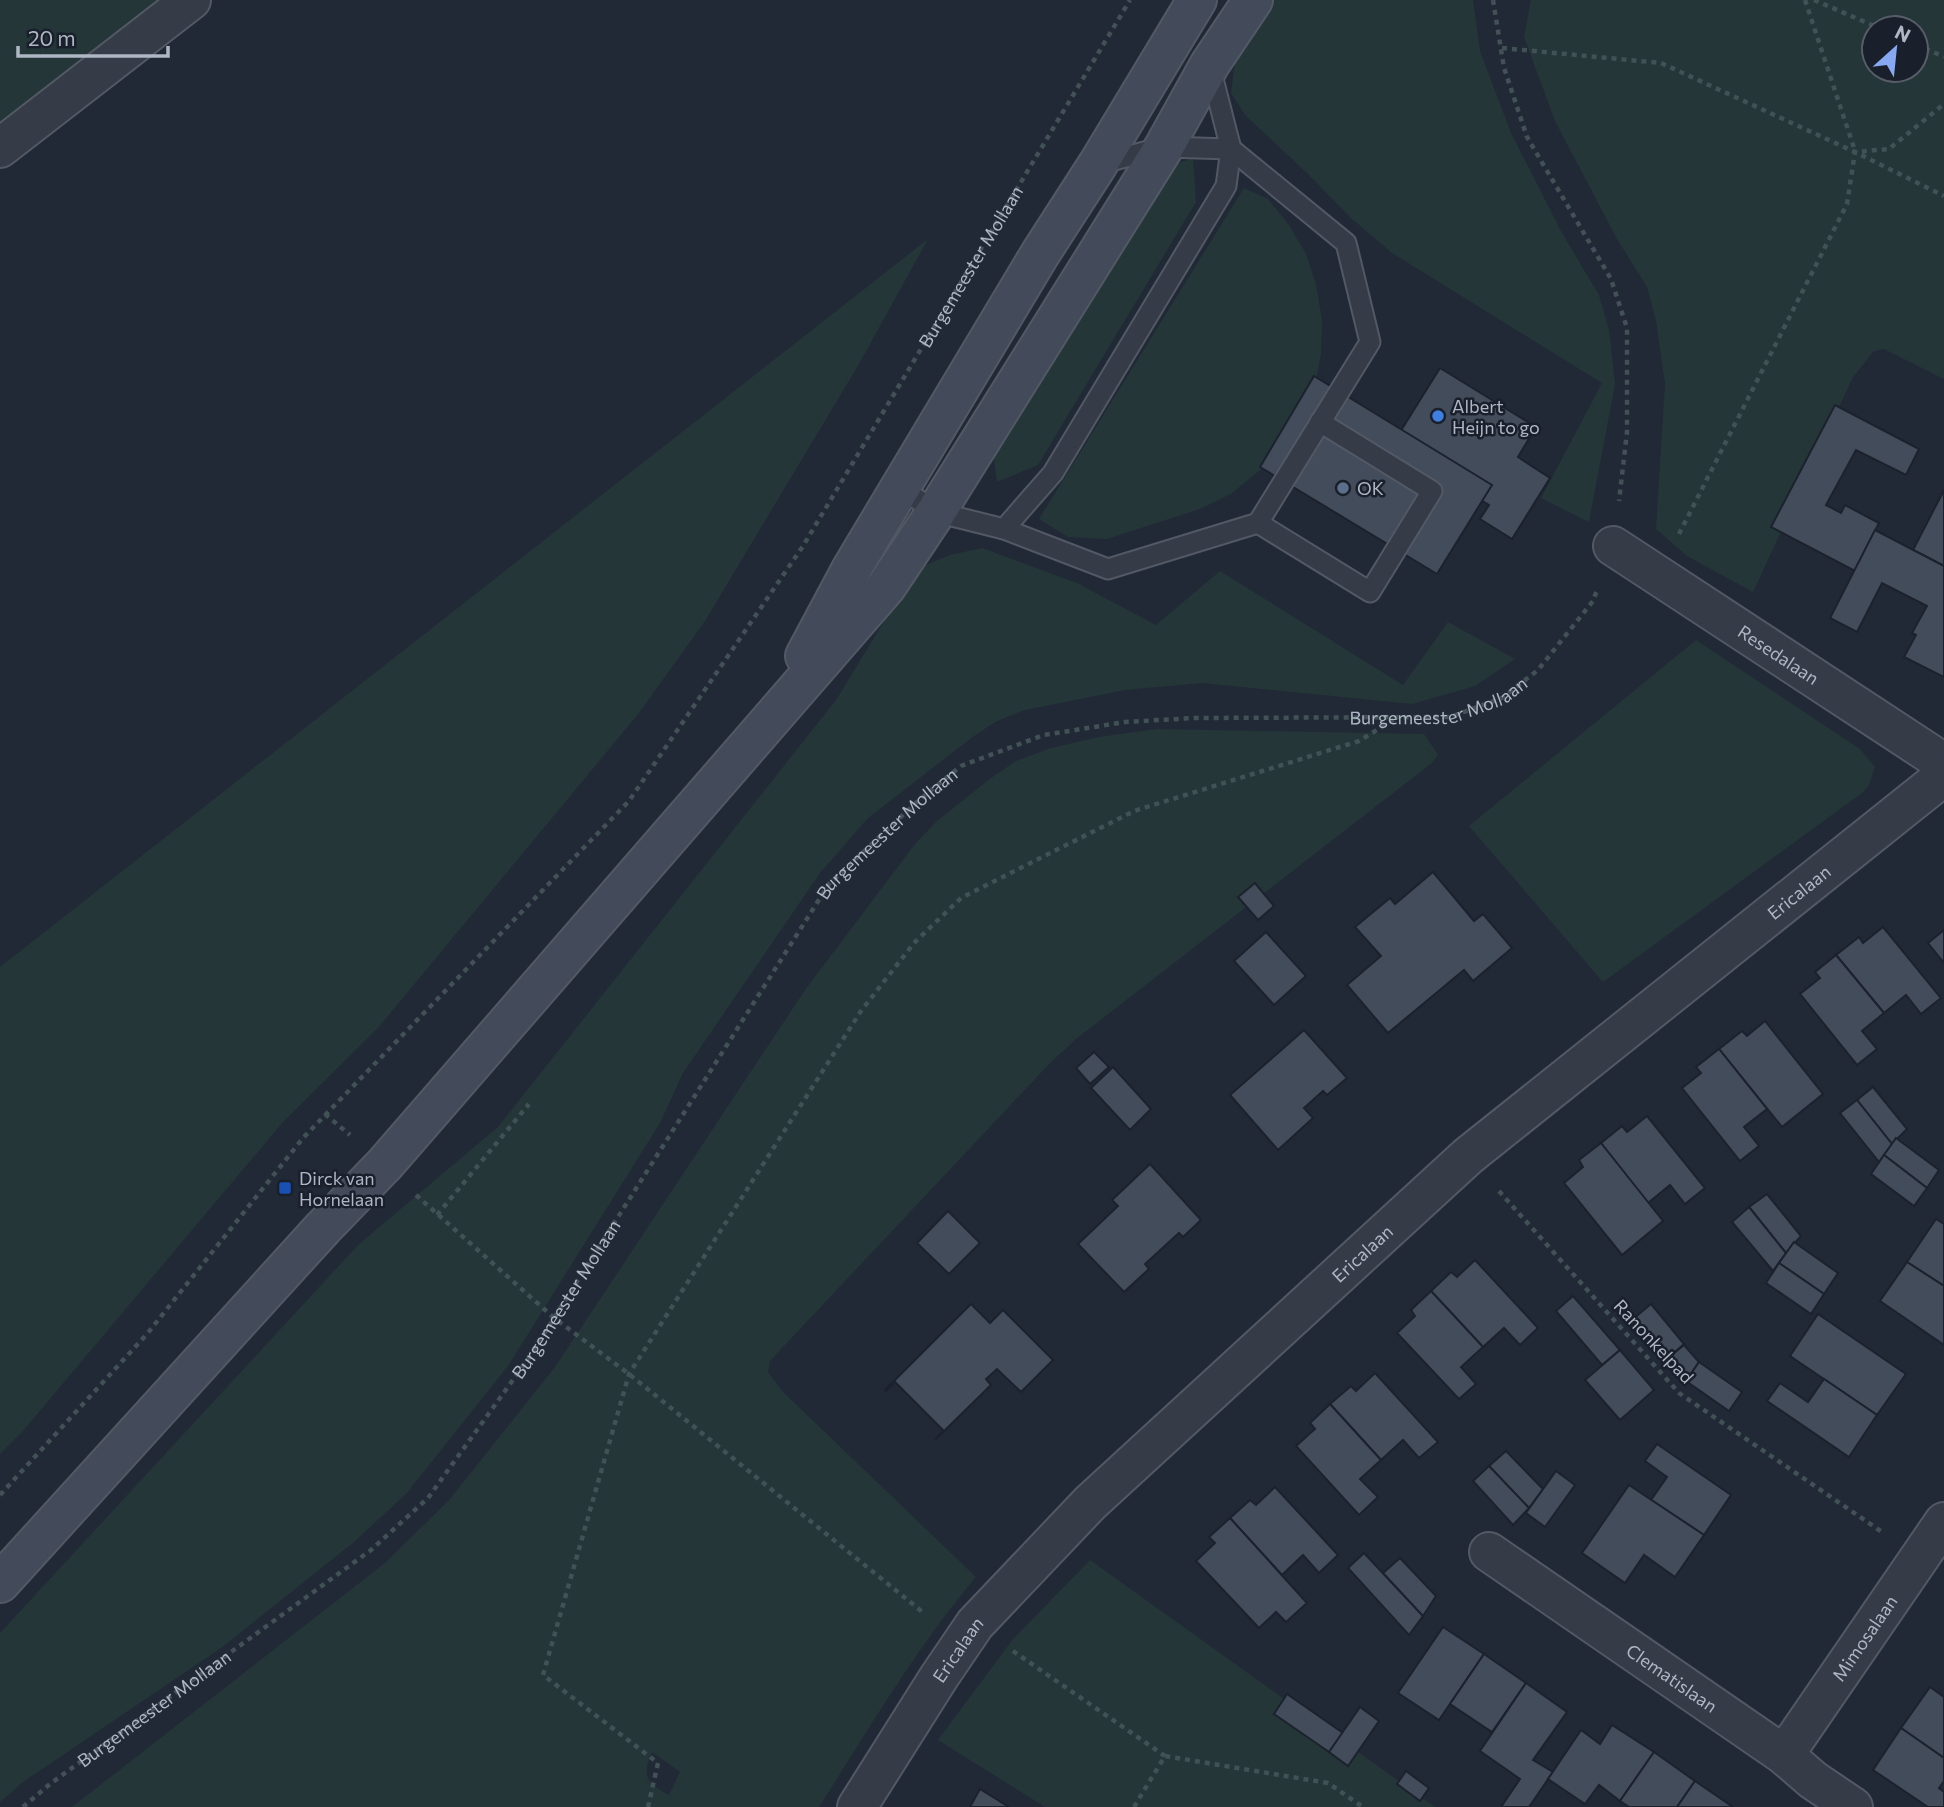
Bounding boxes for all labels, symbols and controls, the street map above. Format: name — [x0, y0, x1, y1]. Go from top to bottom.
scale bar — [18, 14, 168, 58]
north arrow — [1860, 14, 1930, 84]
text: N — [1891, 20, 1915, 47]
text: 20 m — [28, 25, 76, 50]
street label: Burgemeester Mollaan — [914, 182, 1027, 351]
place label: Albert Heijn to go — [1452, 395, 1540, 438]
marker: Albert Heijn to go — [1430, 408, 1446, 424]
place label: OK — [1357, 477, 1384, 499]
marker: OK — [1335, 480, 1351, 496]
street label: Resedalaan — [1734, 620, 1823, 689]
street label: Burgemeester Mollaan — [1349, 672, 1531, 728]
street label: Burgemeester Mollaan — [811, 763, 961, 903]
street label: Ericalaan — [1763, 860, 1835, 924]
place label: Dirck van Hornelaan — [299, 1167, 384, 1210]
marker: Dirck van Hornelaan — [277, 1180, 293, 1196]
street label: Burgemeester Mollaan — [507, 1215, 625, 1383]
street label: Ericalaan — [1327, 1220, 1397, 1287]
street label: Ranonkelpad — [1610, 1294, 1698, 1388]
street label: Mimosalaan — [1827, 1591, 1902, 1685]
street label: Ericalaan — [928, 1612, 987, 1686]
street label: Clematislaan — [1622, 1639, 1722, 1717]
street label: Burgemeester Mollaan — [73, 1645, 235, 1772]

